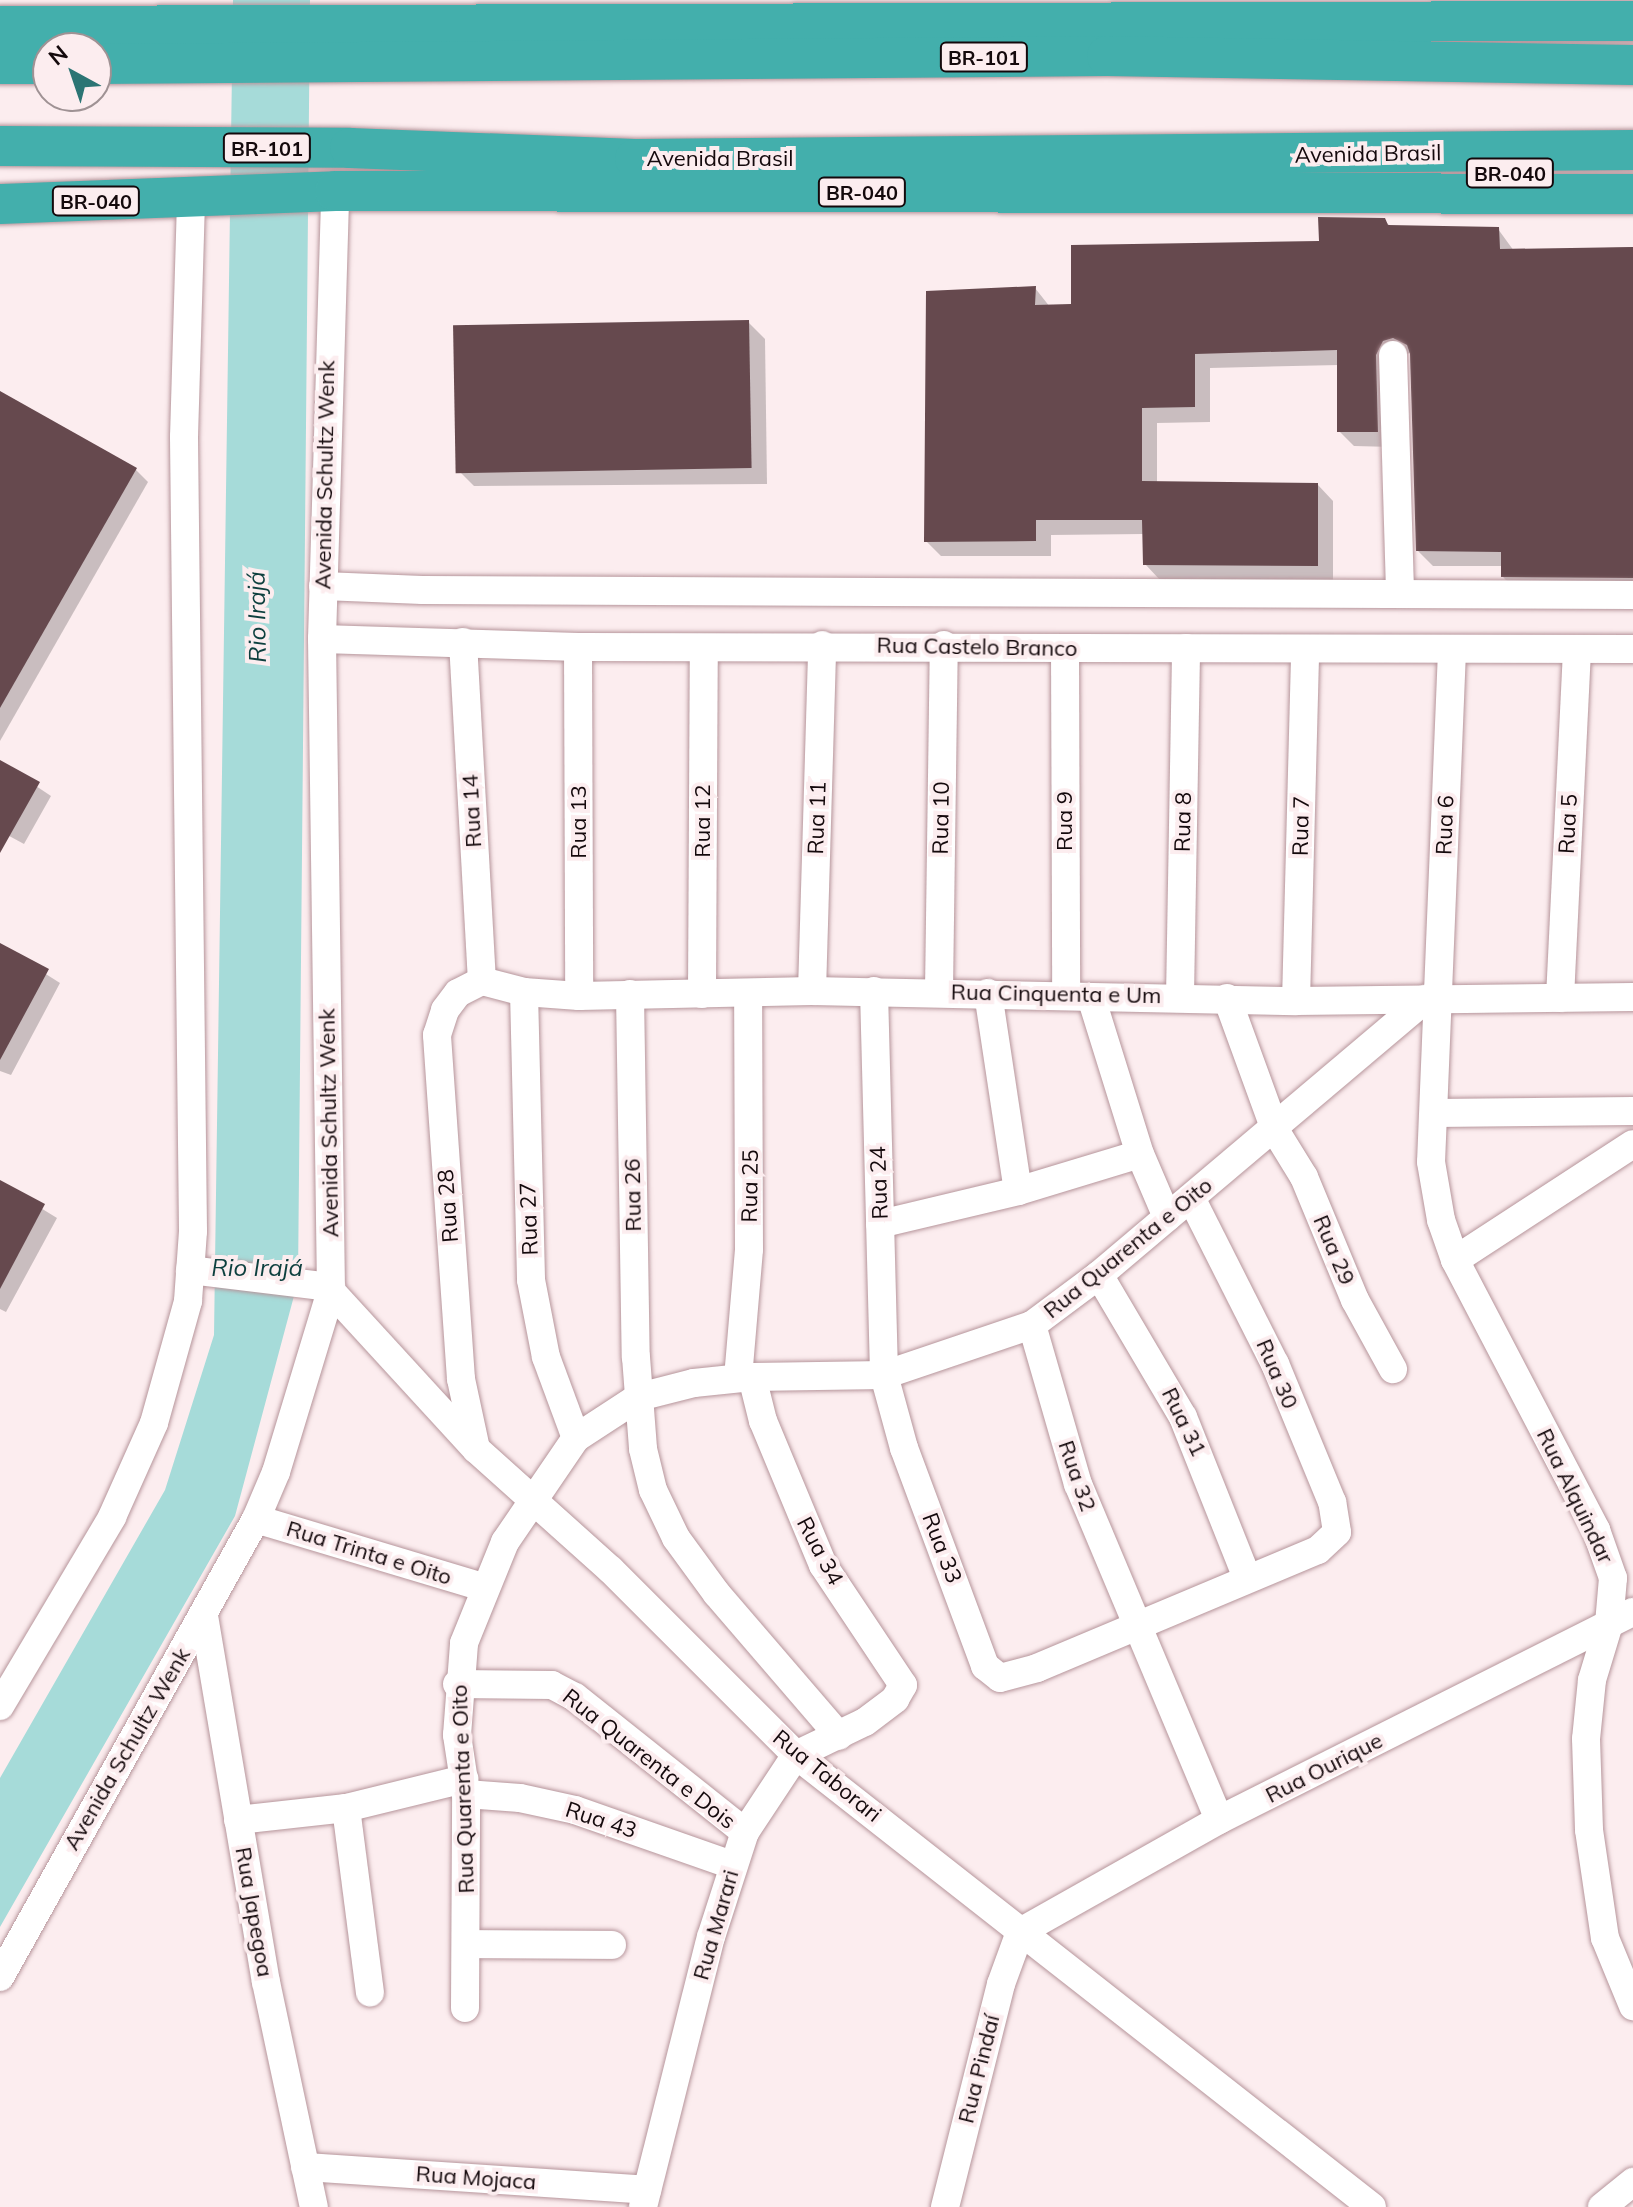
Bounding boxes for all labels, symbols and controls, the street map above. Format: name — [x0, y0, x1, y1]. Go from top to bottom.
north arrow — [32, 32, 112, 112]
text: N — [42, 39, 73, 71]
road number: BR-101 — [938, 41, 1030, 73]
road number: BR-101 — [221, 132, 313, 164]
street label: Avenida Brasil — [1294, 140, 1442, 168]
street label: Avenida Brasil — [647, 146, 793, 172]
road number: BR-040 — [1464, 157, 1556, 189]
road number: BR-040 — [816, 176, 908, 208]
road number: BR-040 — [50, 185, 142, 217]
street label: Avenida Schultz Wenk — [310, 360, 340, 590]
water label: Rio Irajá — [242, 571, 272, 663]
street label: Rua Castelo Branco — [876, 632, 1078, 662]
street label: Rua 14 — [457, 774, 487, 848]
street label: Rua 11 — [803, 781, 831, 855]
street label: Rua 10 — [927, 781, 955, 855]
street label: Rua 12 — [690, 784, 716, 858]
street label: Rua 13 — [566, 785, 592, 859]
street label: Rua 9 — [1052, 791, 1078, 851]
street label: Rua 8 — [1169, 792, 1197, 852]
street label: Rua 5 — [1553, 793, 1583, 855]
street label: Rua 6 — [1431, 795, 1459, 855]
street label: Rua 7 — [1287, 796, 1315, 856]
street label: Rua Cinquenta e Um — [951, 979, 1161, 1009]
street label: Avenida Schultz Wenk — [314, 1008, 344, 1238]
street label: Rua 24 — [865, 1146, 893, 1220]
street label: Rua 25 — [736, 1149, 764, 1223]
street label: Rua 26 — [619, 1158, 647, 1232]
street label: Rua 28 — [432, 1169, 464, 1243]
street label: Rua Quarenta e Oito — [1038, 1172, 1218, 1324]
street label: Rua 27 — [515, 1182, 543, 1256]
street label: Rua 29 — [1308, 1211, 1360, 1289]
water label: Rio Irajá — [211, 1254, 303, 1282]
street label: Rua 30 — [1251, 1335, 1303, 1413]
street label: Rua 31 — [1156, 1383, 1212, 1461]
street label: Rua Alquindar — [1531, 1424, 1619, 1568]
street label: Rua 32 — [1053, 1437, 1101, 1515]
street label: Rua 33 — [917, 1509, 967, 1587]
street label: Rua 34 — [791, 1512, 849, 1590]
street label: Rua Trinta e Oito — [283, 1515, 455, 1591]
street label: Avenida Schultz Wenk — [58, 1643, 196, 1855]
street label: Rua Quarenta e Dois — [557, 1683, 741, 1835]
street label: Rua Quarenta e Oito — [446, 1684, 480, 1894]
street label: Rua Taborari — [768, 1724, 886, 1828]
street label: Rua Ourique — [1261, 1727, 1387, 1809]
street label: Rua 43 — [562, 1796, 640, 1844]
street label: Rua Japegoa — [230, 1845, 278, 1979]
street label: Rua Marari — [688, 1867, 744, 1983]
street label: Rua Pindaí — [953, 2012, 1005, 2126]
street label: Rua Mojaca — [415, 2161, 537, 2195]

